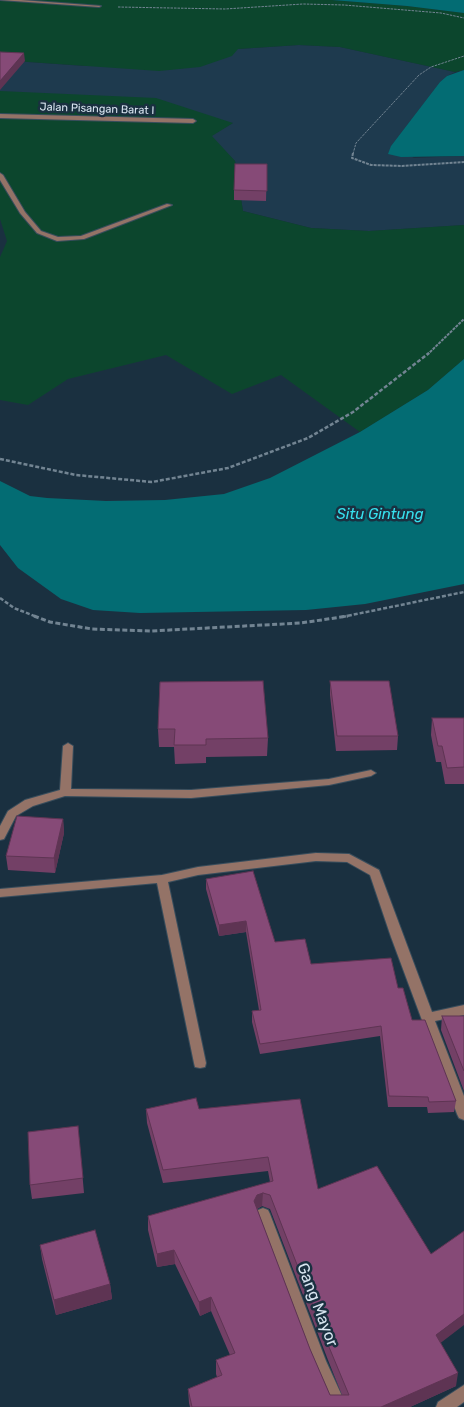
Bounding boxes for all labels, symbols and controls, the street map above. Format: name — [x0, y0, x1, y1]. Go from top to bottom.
street label: Jalan Pisangan Barat I — [39, 100, 155, 118]
water label: Situ Gintung — [336, 506, 424, 524]
street label: Gang Mayor — [292, 1260, 342, 1350]

